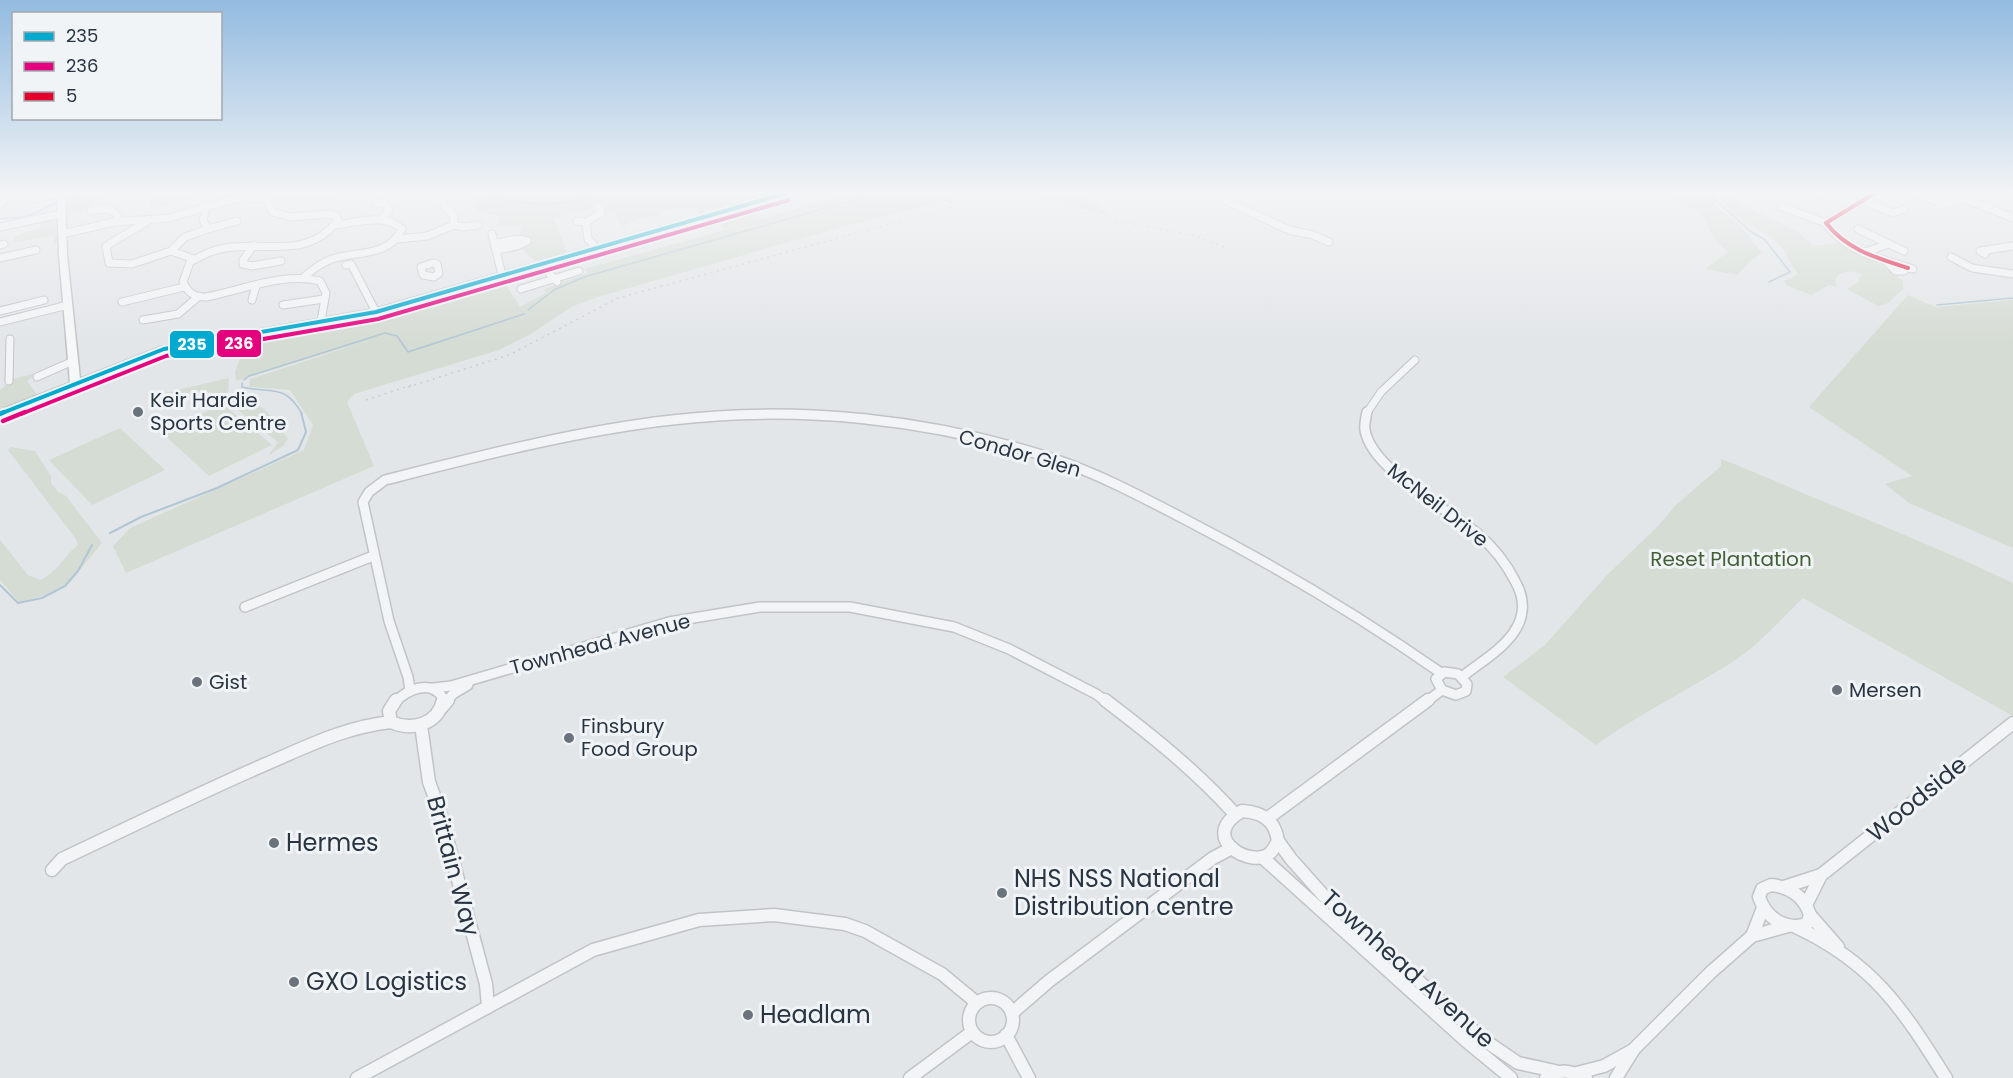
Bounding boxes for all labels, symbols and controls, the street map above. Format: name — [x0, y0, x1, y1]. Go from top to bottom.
legend — [12, 12, 222, 120]
text: 235 — [66, 23, 98, 48]
text: 236 — [66, 53, 98, 78]
text: 5 — [66, 83, 77, 108]
line badge: 236 — [216, 329, 262, 358]
line badge: 235 — [169, 330, 215, 359]
text: 236 — [224, 332, 254, 355]
text: 235 — [177, 333, 207, 356]
place label: Keir Hardie Sports Centre — [150, 386, 286, 437]
marker: Keir Hardie Sports Centre — [131, 405, 145, 419]
street label: Condor Glen — [956, 422, 1084, 484]
street label: McNeil Drive — [1382, 457, 1494, 553]
park label: Reset Plantation — [1650, 545, 1812, 573]
street label: Townhead Avenue — [507, 606, 693, 682]
place label: Gist — [209, 668, 247, 696]
marker: Gist — [190, 675, 204, 689]
place label: Mersen — [1849, 676, 1922, 704]
marker: Mersen — [1830, 683, 1844, 697]
place label: Finsbury Food Group — [581, 712, 698, 763]
marker: Finsbury Food Group — [562, 731, 576, 745]
street label: Woodside — [1860, 748, 1974, 849]
street label: Brittain Way — [419, 792, 488, 940]
place label: Hermes — [286, 826, 379, 859]
marker: Hermes — [267, 836, 281, 850]
place label: NHS NSS National Distribution centre — [1014, 862, 1234, 923]
street label: Townhead Avenue — [1315, 882, 1502, 1055]
marker: NHS NSS National Distribution centre — [995, 886, 1009, 900]
place label: GXO Logistics — [306, 965, 467, 998]
marker: GXO Logistics — [287, 975, 301, 989]
place label: Headlam — [760, 998, 871, 1031]
marker: Headlam — [741, 1008, 755, 1022]

